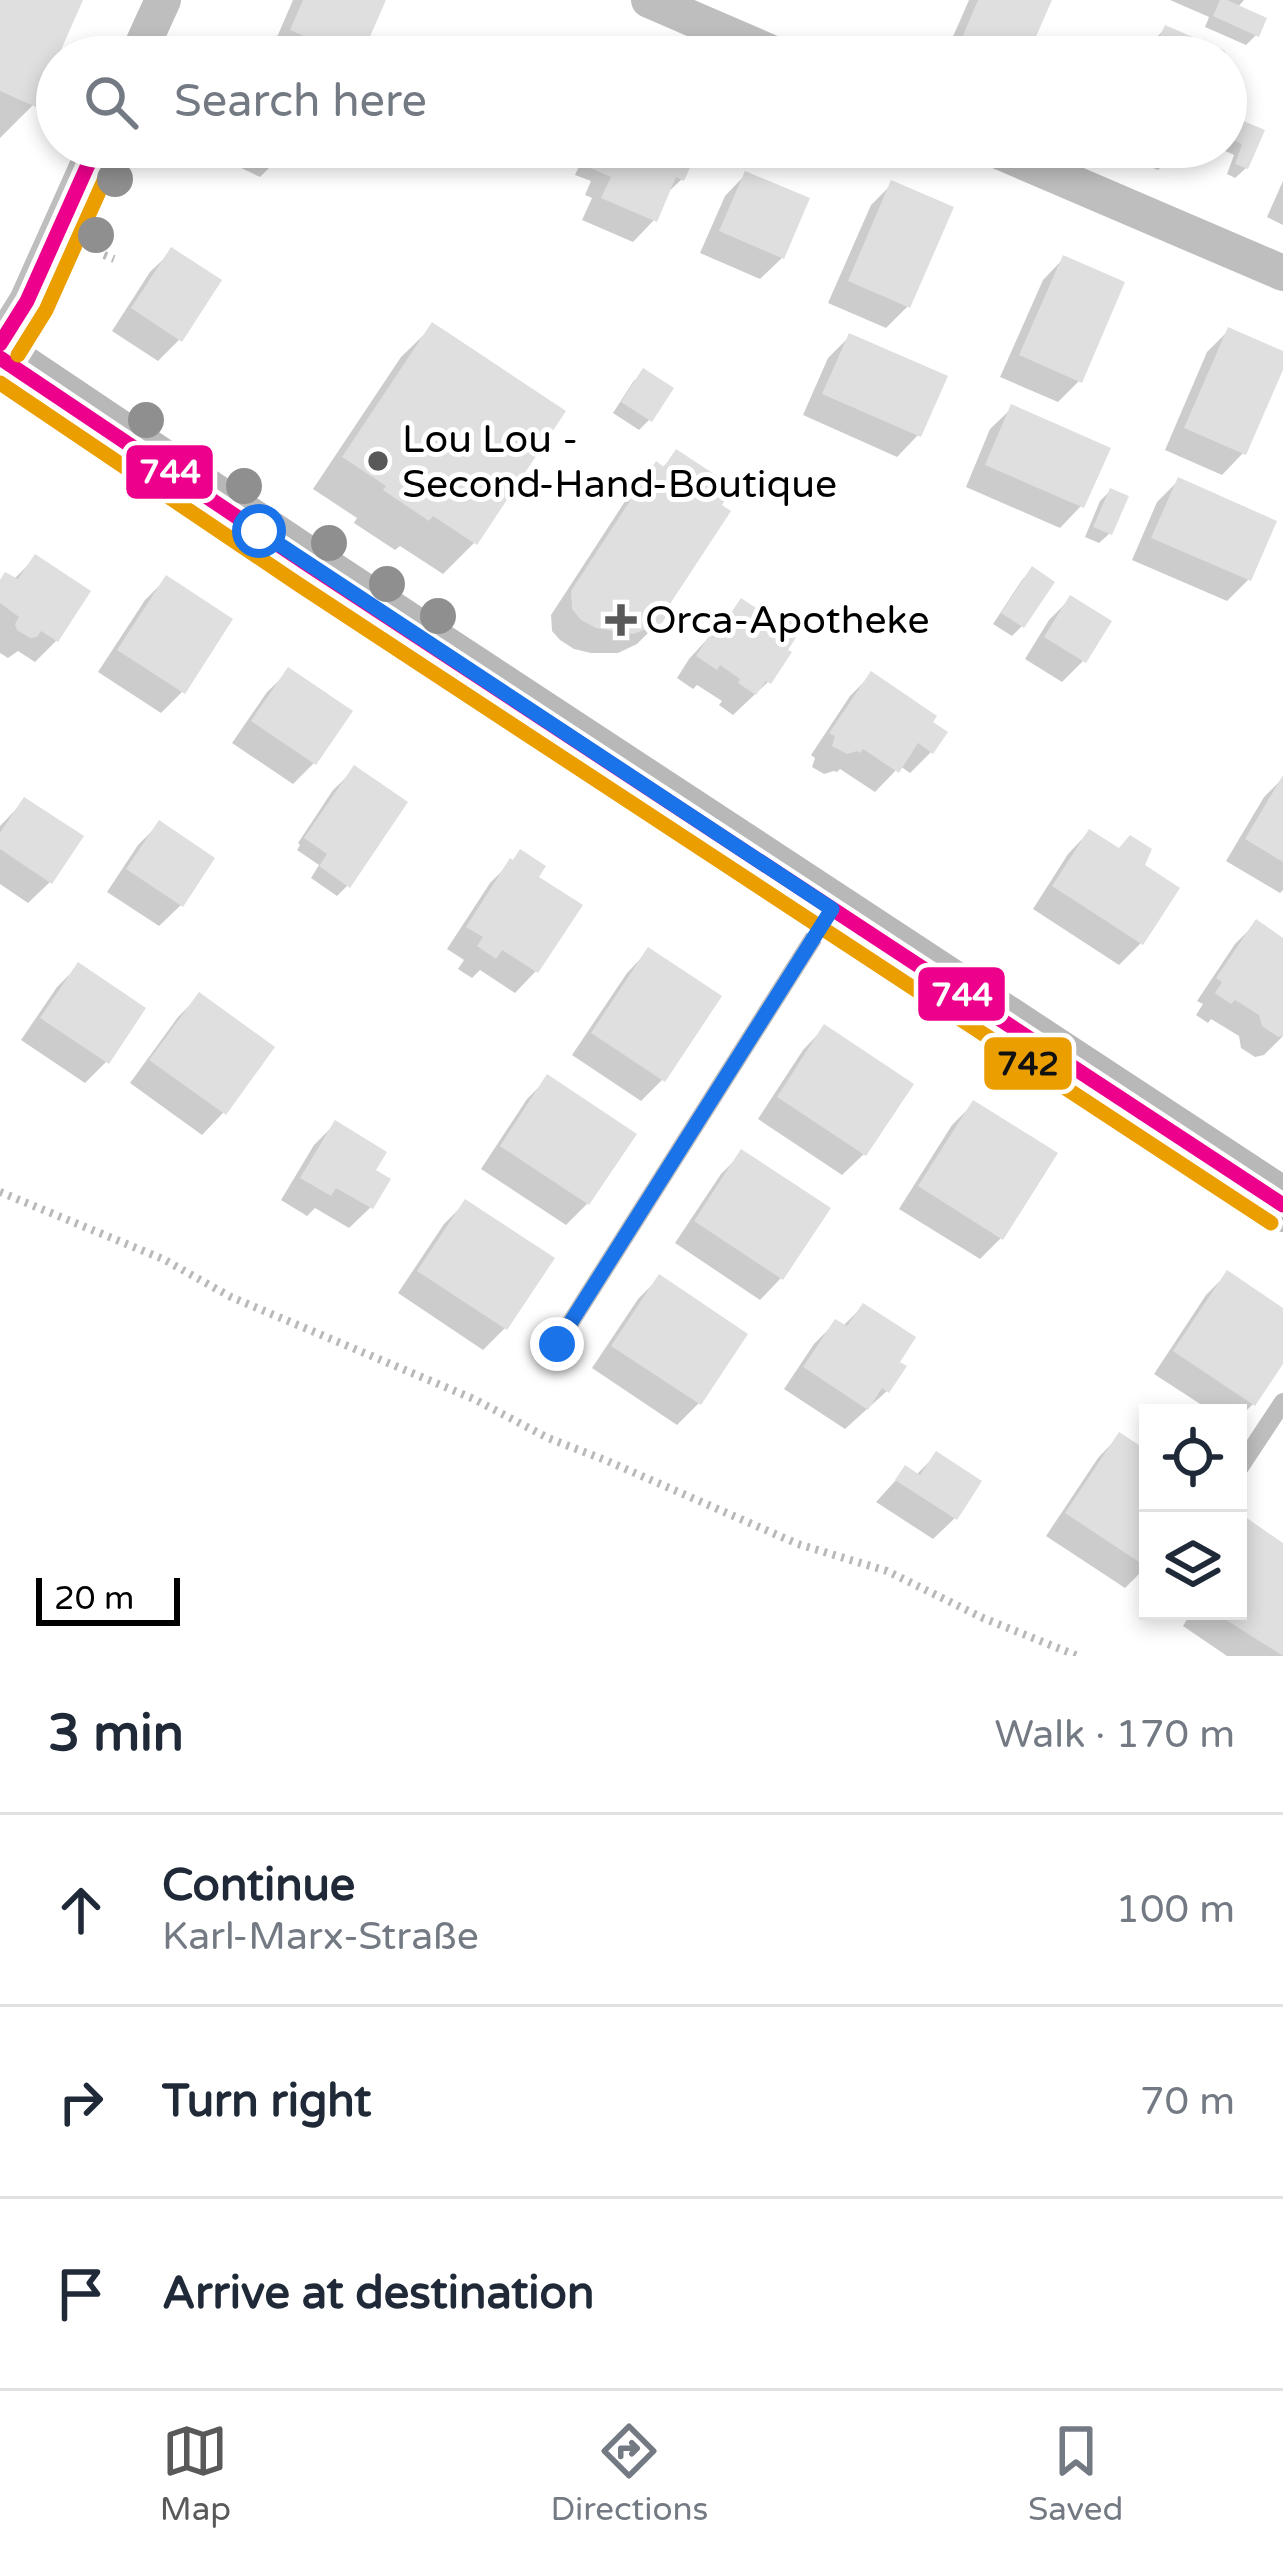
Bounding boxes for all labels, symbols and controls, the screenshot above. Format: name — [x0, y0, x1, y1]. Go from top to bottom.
search box — [36, 36, 1247, 168]
icon: search — [78, 69, 144, 135]
text: Search here — [174, 75, 427, 129]
place label: Lou Lou - Second-Hand-Boutique — [402, 416, 837, 508]
line badge: 744 — [124, 443, 215, 501]
marker: Lou Lou - Second-Hand-Boutique — [365, 448, 391, 474]
text: 744 — [139, 453, 201, 492]
route start — [232, 504, 286, 558]
place label: Orca-Apotheke — [645, 597, 929, 644]
marker: Orca-Apotheke — [608, 607, 634, 633]
line badge: 744 — [916, 965, 1007, 1023]
text: 744 — [931, 976, 993, 1015]
line badge: 742 — [982, 1035, 1074, 1092]
text: 742 — [997, 1045, 1059, 1084]
route end — [530, 1317, 584, 1371]
map controls — [1139, 1404, 1247, 1620]
button: locate — [1139, 1404, 1247, 1512]
button: layers — [1139, 1512, 1247, 1620]
scale bar — [36, 1572, 180, 1625]
text: 20 m — [54, 1579, 134, 1618]
text: 3 min — [48, 1703, 184, 1765]
text: Walk · 170 m — [994, 1711, 1235, 1758]
text: Continue — [162, 1859, 355, 1913]
icon: ahead — [48, 1877, 114, 1943]
text: 100 m — [1116, 1886, 1235, 1933]
text: Karl-Marx-Straße — [162, 1913, 479, 1960]
icon: right — [48, 2069, 114, 2135]
text: Turn right — [162, 2075, 371, 2129]
text: 70 m — [1140, 2078, 1235, 2125]
icon: arrive — [48, 2261, 114, 2327]
text: Arrive at destination — [162, 2267, 594, 2321]
tab: Map — [160, 2418, 231, 2529]
tab: Directions — [551, 2418, 708, 2529]
tab: Saved — [1028, 2418, 1123, 2529]

